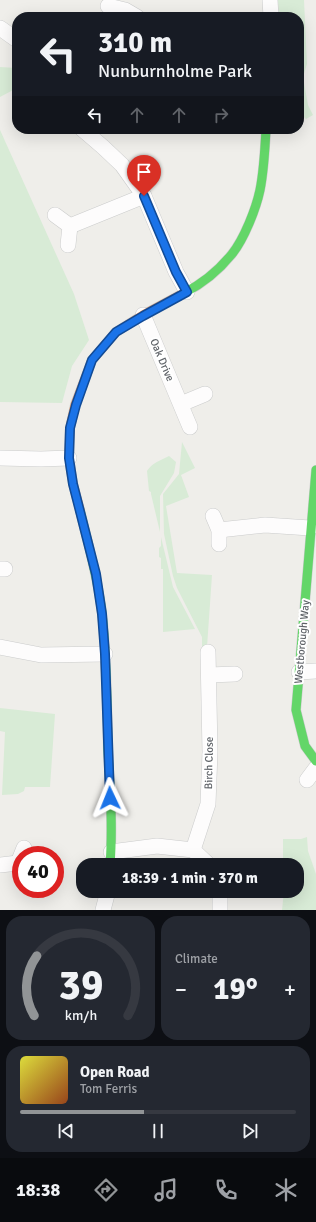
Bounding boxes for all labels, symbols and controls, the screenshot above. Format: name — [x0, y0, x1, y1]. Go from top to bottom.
text: 310 m — [98, 26, 172, 60]
icon: left — [32, 28, 84, 80]
text: Nunburnholme Park — [98, 60, 252, 82]
icon: left — [84, 104, 106, 126]
icon: ahead — [126, 104, 148, 126]
icon: ahead — [168, 104, 190, 126]
icon: right — [210, 104, 232, 126]
pin — [127, 155, 161, 196]
icon: arrive — [133, 161, 155, 183]
street label: Oak Drive — [147, 337, 177, 383]
street label: Westborough Way — [292, 599, 312, 684]
street label: Birch Close — [202, 736, 216, 790]
position arrow — [89, 777, 131, 819]
speed limit sign: 40 — [12, 846, 64, 898]
text: 18:39 · 1 min · 370 m — [122, 869, 258, 887]
text: Climate — [175, 951, 218, 967]
text: 39 — [58, 960, 103, 1011]
text: 19° — [213, 971, 258, 1008]
text: − — [175, 976, 187, 1003]
text: + — [284, 976, 296, 1003]
text: km/h — [64, 1007, 97, 1024]
text: Open Road — [80, 1063, 150, 1081]
text: Tom Ferris — [80, 1081, 137, 1097]
icon: previous — [55, 1120, 77, 1142]
icon: pause — [147, 1120, 169, 1142]
icon: next — [239, 1120, 261, 1142]
icon: directions — [92, 1176, 120, 1204]
icon: music — [152, 1176, 180, 1204]
icon: phone — [212, 1176, 240, 1204]
icon: climate — [272, 1176, 300, 1204]
text: 18:38 — [16, 1179, 60, 1201]

